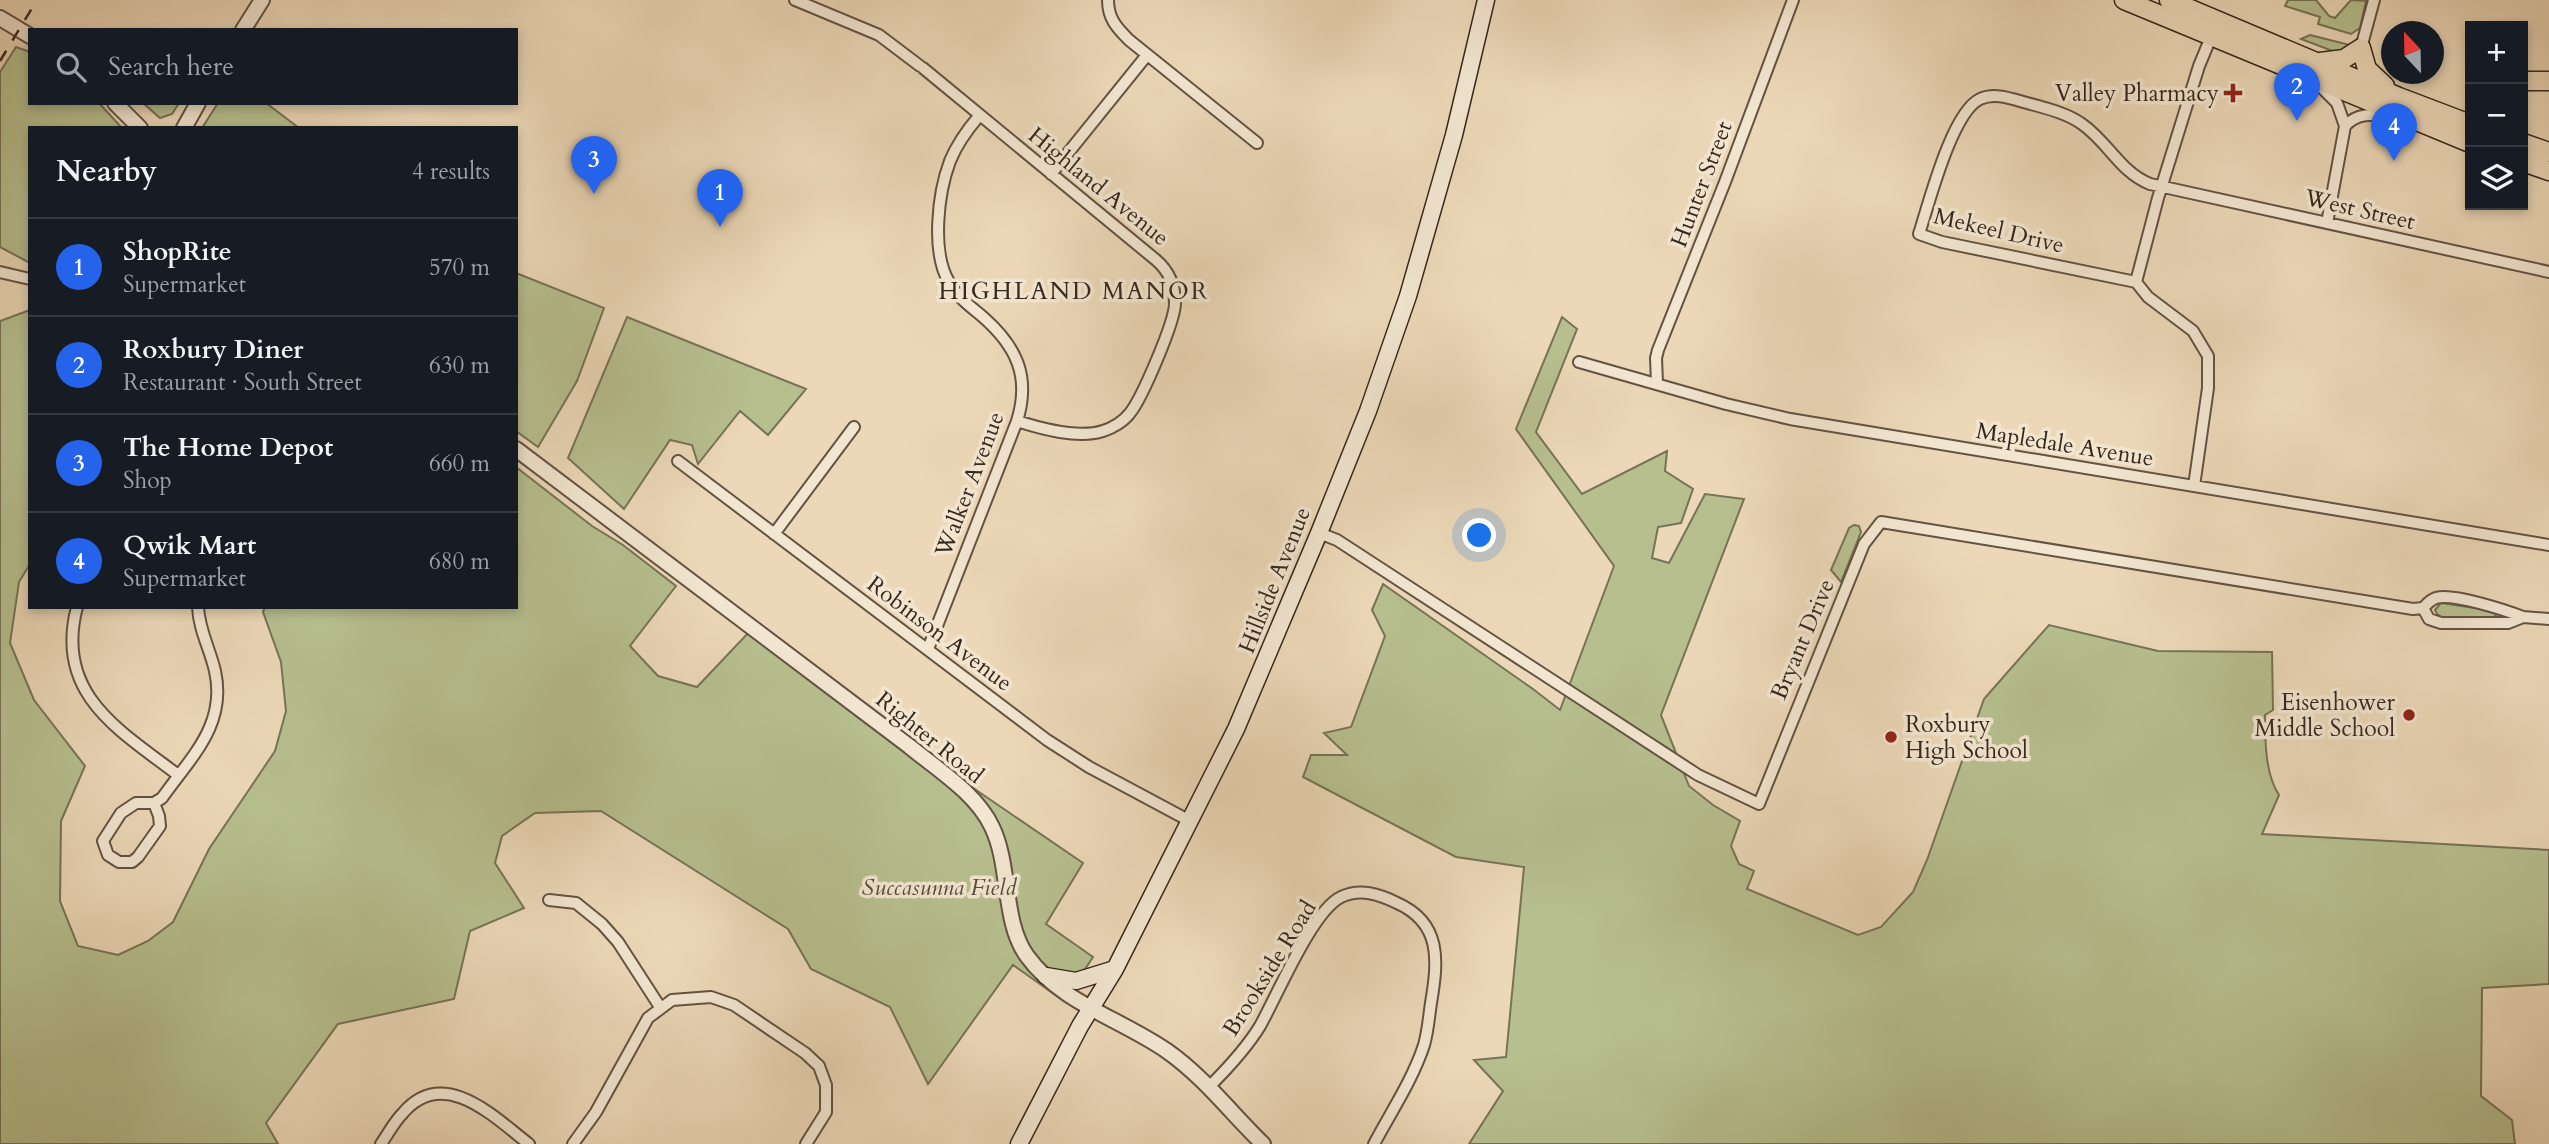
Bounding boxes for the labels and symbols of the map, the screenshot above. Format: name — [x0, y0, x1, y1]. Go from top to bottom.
north arrow — [2381, 21, 2444, 84]
pin: 2 — [2274, 63, 2320, 121]
place label: Valley Pharmacy — [2055, 78, 2219, 109]
marker: Valley Pharmacy — [2225, 85, 2241, 101]
pin: 4 — [2371, 103, 2417, 161]
street label: Hunter Street — [1663, 117, 1740, 252]
street label: Highland Avenue — [1022, 120, 1176, 253]
pin: 3 — [571, 136, 617, 194]
pin: 1 — [697, 169, 743, 227]
street label: West Street — [2301, 182, 2418, 237]
street label: Mekeel Drive — [1931, 200, 2067, 261]
district label: HIGHLAND MANOR — [939, 275, 1209, 308]
street label: Walker Avenue — [927, 407, 1011, 562]
street label: Mapledale Avenue — [1974, 415, 2156, 474]
street label: Hillside Avenue — [1231, 503, 1318, 658]
your location — [1462, 518, 1496, 552]
street label: Robinson Avenue — [861, 569, 1019, 698]
street label: Bryant Drive — [1763, 574, 1842, 704]
street label: Righter Road — [869, 684, 991, 791]
place label: Eisenhower Middle School — [2255, 687, 2396, 744]
marker: Eisenhower Middle School — [2401, 707, 2417, 723]
place label: Roxbury High School — [1905, 709, 2028, 766]
marker: Roxbury High School — [1883, 729, 1899, 745]
park label: Succasunna Field — [862, 872, 1017, 903]
street label: Brookside Road — [1215, 894, 1324, 1042]

